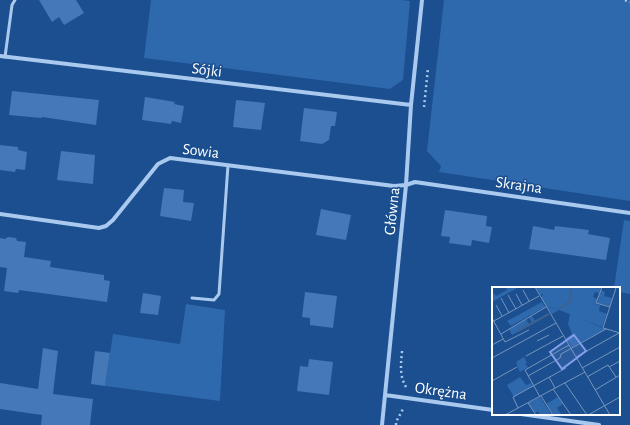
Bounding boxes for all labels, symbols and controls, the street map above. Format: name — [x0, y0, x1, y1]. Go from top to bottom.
street label: Sójki — [191, 60, 223, 81]
street label: Sowia — [182, 141, 220, 161]
street label: Skrajna — [494, 174, 543, 197]
street label: Główna — [382, 186, 402, 236]
inset map — [492, 287, 620, 415]
street label: Okrężna — [414, 379, 468, 403]

